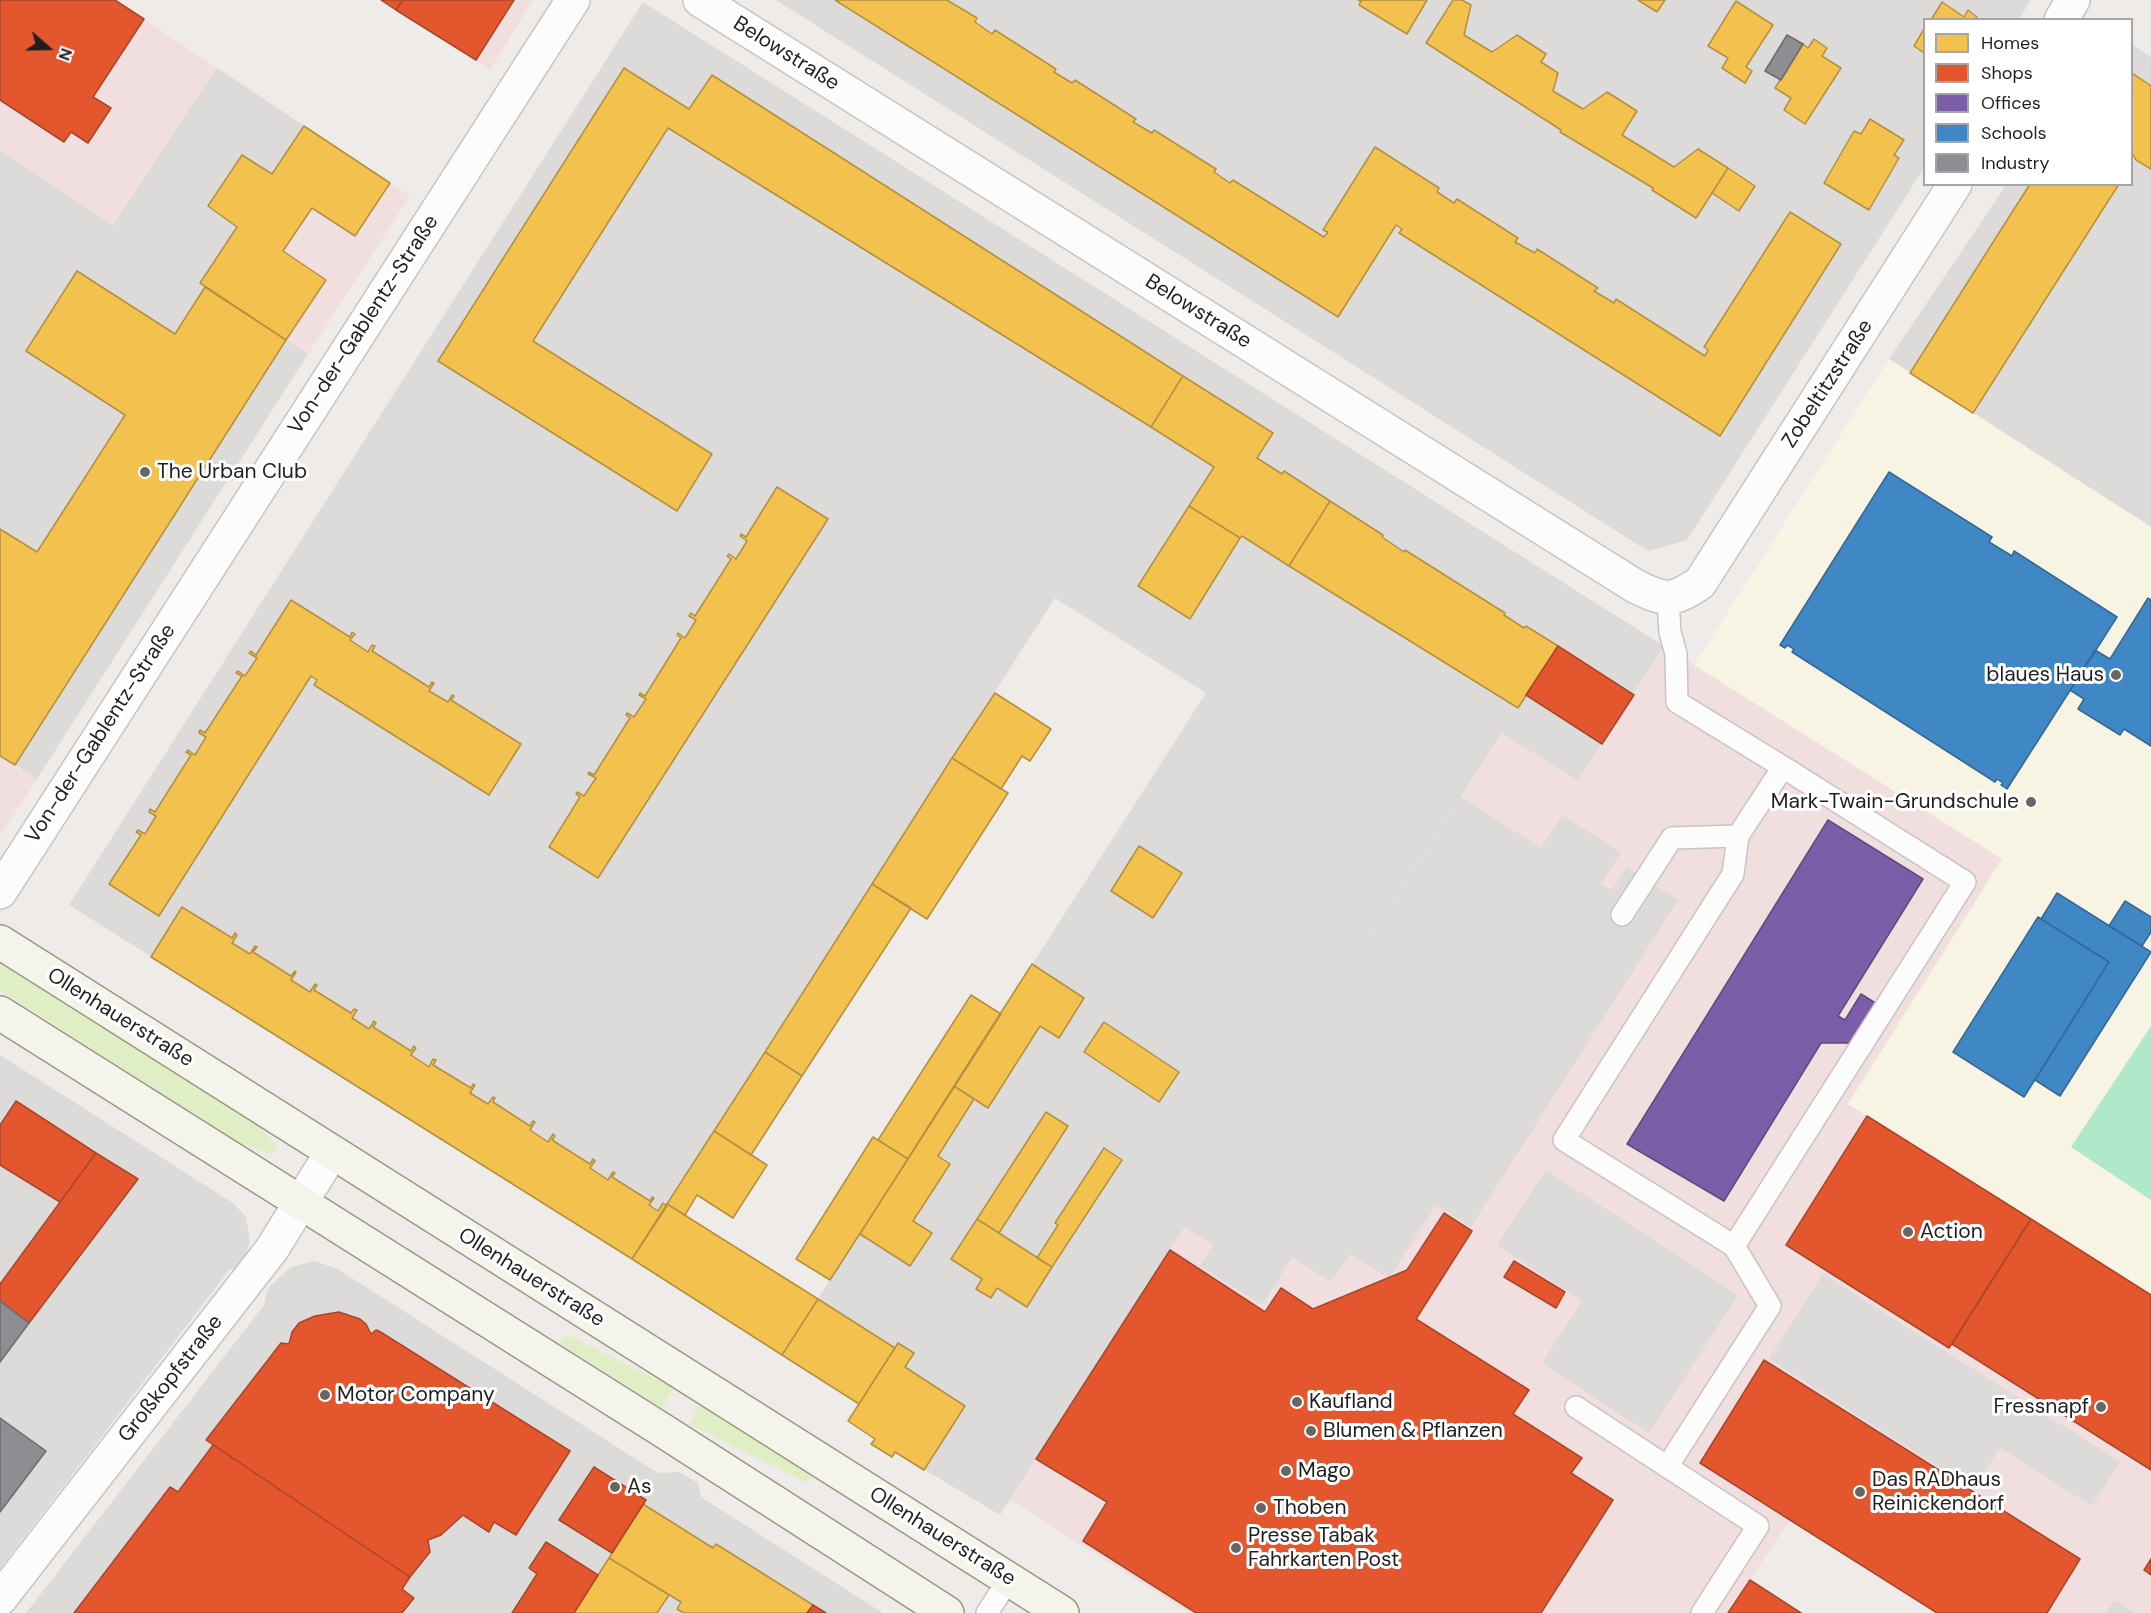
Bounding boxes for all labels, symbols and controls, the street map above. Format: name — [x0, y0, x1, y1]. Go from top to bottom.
street label: Belowstraße — [728, 11, 844, 97]
north arrow — [18, 18, 78, 78]
legend — [1923, 18, 2133, 186]
text: Homes — [1981, 31, 2039, 55]
text: N — [54, 45, 77, 63]
text: Shops — [1981, 61, 2033, 85]
text: Offices — [1981, 91, 2041, 115]
text: Schools — [1981, 121, 2046, 145]
text: Industry — [1981, 151, 2050, 175]
street label: Von-der-Gablentz-Straße — [284, 211, 444, 439]
street label: Belowstraße — [1140, 269, 1256, 355]
street label: Zobeltitzstraße — [1777, 315, 1879, 453]
place label: The Urban Club — [157, 459, 307, 485]
marker: The Urban Club — [138, 465, 152, 479]
street label: Von-der-Gablentz-Straße — [21, 620, 181, 848]
place label: blaues Haus — [1986, 662, 2104, 688]
marker: blaues Haus — [2109, 668, 2123, 682]
place label: Mark-Twain-Grundschule — [1771, 789, 2019, 815]
marker: Mark-Twain-Grundschule — [2024, 795, 2038, 809]
street label: Ollenhauerstraße — [42, 963, 198, 1073]
place label: Action — [1920, 1219, 1983, 1245]
street label: Ollenhauerstraße — [453, 1223, 609, 1333]
marker: Action — [1901, 1225, 1915, 1239]
street label: Großkopfstraße — [113, 1310, 229, 1448]
place label: Motor Company — [337, 1382, 495, 1408]
marker: Motor Company — [318, 1388, 332, 1402]
place label: Kaufland — [1309, 1389, 1393, 1415]
place label: Fressnapf — [1994, 1394, 2089, 1420]
marker: Kaufland — [1290, 1395, 1304, 1409]
marker: Fressnapf — [2094, 1400, 2108, 1414]
place label: Blumen & Pflanzen — [1323, 1418, 1503, 1444]
marker: Blumen & Pflanzen — [1304, 1424, 1318, 1438]
place label: Mago — [1298, 1458, 1351, 1484]
marker: Mago — [1279, 1464, 1293, 1478]
place label: Das RADhaus Reinickendorf — [1872, 1467, 2004, 1517]
place label: As — [627, 1474, 651, 1500]
marker: As — [608, 1480, 622, 1494]
street label: Ollenhauerstraße — [864, 1482, 1020, 1592]
marker: Das RADhaus Reinickendorf — [1853, 1485, 1867, 1499]
place label: Thoben — [1273, 1495, 1346, 1521]
marker: Thoben — [1254, 1501, 1268, 1515]
place label: Presse Tabak Fahrkarten Post — [1248, 1523, 1399, 1573]
marker: Presse Tabak Fahrkarten Post — [1229, 1541, 1243, 1555]

